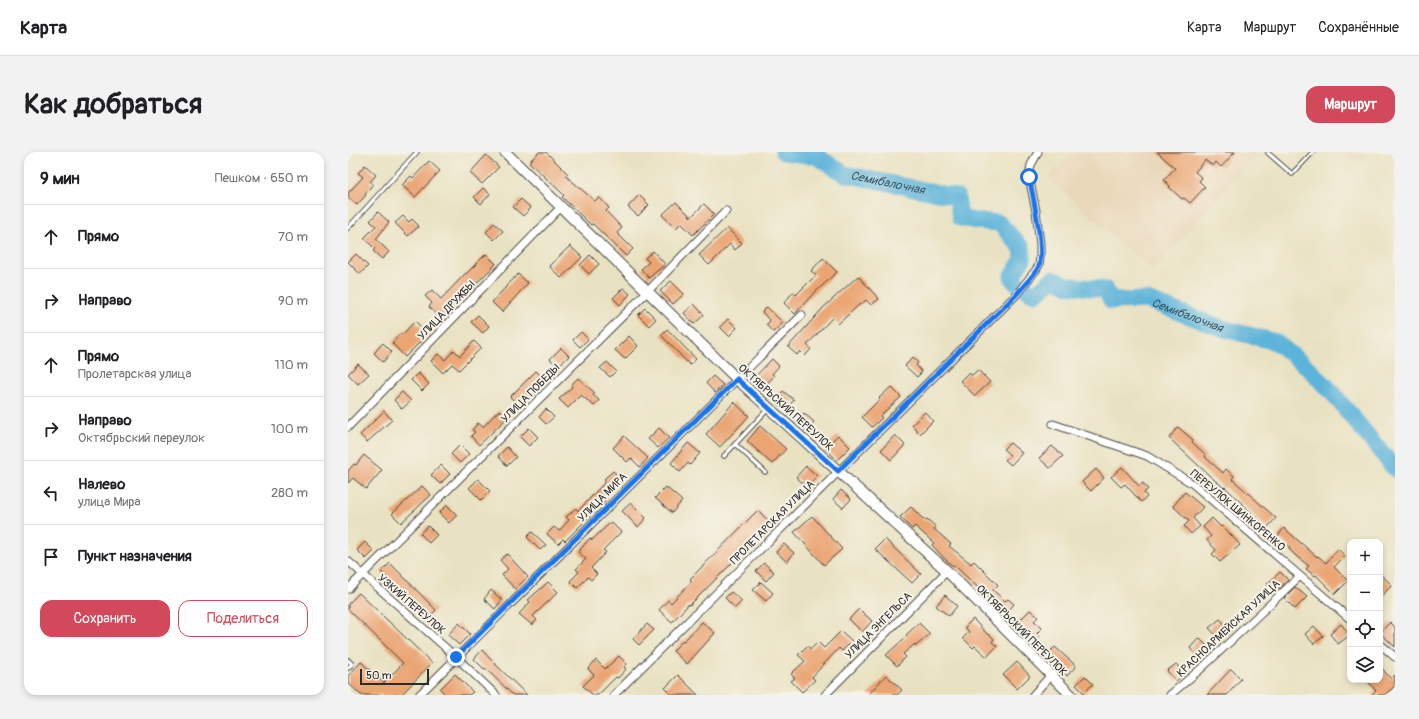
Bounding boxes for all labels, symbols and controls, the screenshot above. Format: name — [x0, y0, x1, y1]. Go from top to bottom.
text: Карта — [20, 16, 67, 40]
text: Карта — [1187, 19, 1222, 36]
text: Маршрут — [1244, 19, 1296, 36]
text: Сохранённые — [1318, 19, 1399, 36]
button: Маршрут — [1306, 86, 1395, 123]
text: Как добраться — [24, 87, 202, 122]
text: 9 мин — [40, 168, 80, 189]
water label: Семибалочная — [849, 168, 927, 198]
route start — [1020, 168, 1038, 186]
text: Пешком · 650 m — [215, 170, 308, 186]
icon: ahead — [40, 226, 62, 248]
text: Прямо — [78, 227, 119, 246]
text: 70 m — [278, 229, 308, 245]
street label: УЛИЦА ДРУЖБЫ — [415, 278, 478, 343]
icon: right — [40, 290, 62, 312]
text: Направо — [78, 291, 132, 310]
text: 90 m — [278, 293, 308, 309]
water label: Семибалочная — [1149, 295, 1226, 337]
text: Прямо — [78, 347, 119, 366]
icon: ahead — [40, 354, 62, 376]
text: 110 m — [275, 357, 308, 373]
street label: УЛИЦА ПОБЕДЫ — [498, 361, 562, 425]
street label: ОКТЯБРЬСКИЙ ПЕРЕУЛОК — [736, 361, 836, 453]
text: Пролетарская улица — [78, 366, 192, 382]
text: Направо — [78, 411, 132, 430]
icon: right — [40, 418, 62, 440]
text: 100 m — [271, 421, 308, 437]
text: Октябрьский переулок — [78, 430, 205, 446]
street label: ПЕРЕУЛОК ШИНКОРЕНКО — [1188, 467, 1288, 554]
street label: УЛИЦА МИРА — [575, 470, 630, 525]
text: Налево — [78, 475, 125, 494]
street label: ПРОЛЕТАРСКАЯ УЛИЦА — [728, 478, 817, 567]
icon: left — [40, 482, 62, 504]
text: 280 m — [271, 485, 308, 501]
text: улица Мира — [78, 494, 141, 510]
map controls — [1347, 539, 1383, 683]
button: + — [1347, 539, 1383, 575]
icon: arrive — [40, 546, 62, 568]
text: Пункт назначения — [78, 547, 192, 566]
street label: УЗКИЙ ПЕРЕУЛОК — [375, 572, 448, 637]
button: − — [1347, 575, 1383, 611]
street label: КРАСНОАРМЕЙСКАЯ УЛИЦА — [1174, 577, 1283, 680]
street label: ОКТЯБРЬСКИЙ ПЕРЕУЛОК — [974, 582, 1070, 678]
street label: УЛИЦА ЭНГЕЛЬСА — [842, 589, 914, 661]
button: Сохранить — [40, 600, 170, 637]
button: Поделиться — [178, 600, 308, 637]
button: locate — [1347, 611, 1383, 647]
button: layers — [1347, 647, 1383, 683]
route end — [447, 648, 465, 666]
scale bar — [360, 667, 429, 686]
text: 50 m — [366, 669, 392, 682]

